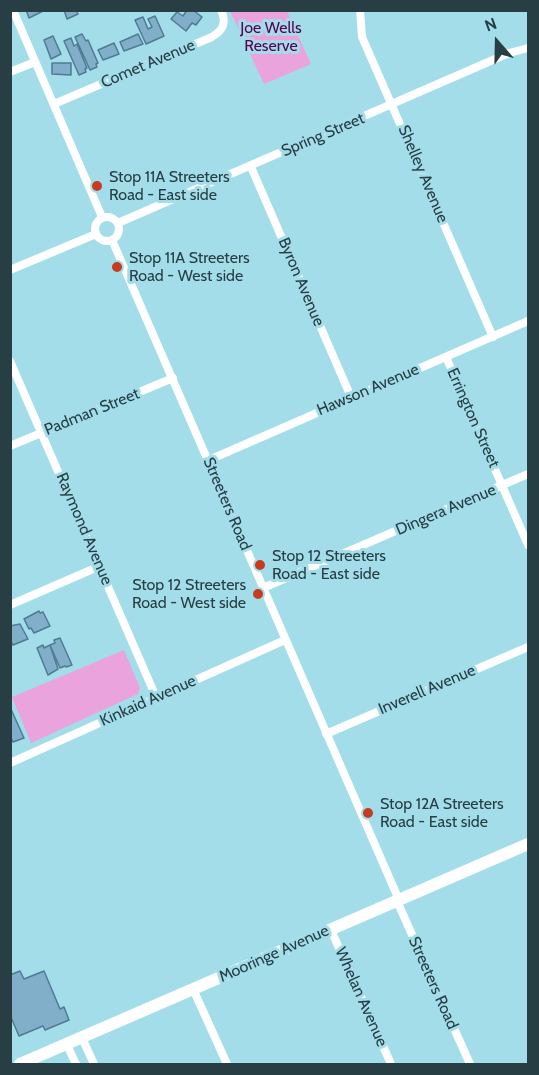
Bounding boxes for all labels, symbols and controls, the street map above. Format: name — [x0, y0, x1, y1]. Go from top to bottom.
north arrow — [467, 12, 527, 72]
text: N — [482, 14, 499, 35]
park label: Joe Wells Reserve — [240, 18, 302, 56]
street label: Comet Avenue — [98, 36, 198, 92]
street label: Spring Street — [279, 109, 367, 161]
street label: Shelley Avenue — [394, 122, 452, 226]
place label: Stop 11A Streeters Road - East side — [109, 167, 230, 205]
marker: Stop 11A Streeters Road - East side — [90, 179, 104, 193]
street label: Byron Avenue — [274, 235, 328, 329]
place label: Stop 11A Streeters Road - West side — [129, 248, 250, 286]
marker: Stop 11A Streeters Road - West side — [110, 260, 124, 274]
street label: Hawson Avenue — [314, 360, 422, 420]
street label: Errington Street — [442, 365, 504, 471]
street label: Padman Street — [42, 384, 142, 440]
street label: Streeters Road — [199, 455, 255, 553]
street label: Raymond Avenue — [52, 470, 116, 588]
street label: Dingera Avenue — [393, 480, 499, 540]
place label: Stop 12 Streeters Road - East side — [272, 546, 386, 584]
marker: Stop 12 Streeters Road - East side — [253, 558, 267, 572]
place label: Stop 12 Streeters Road - West side — [132, 575, 246, 613]
marker: Stop 12 Streeters Road - West side — [251, 587, 265, 601]
street label: Inverell Avenue — [376, 661, 478, 719]
street label: Kinkaid Avenue — [97, 671, 199, 731]
place label: Stop 12A Streeters Road - East side — [380, 794, 504, 832]
marker: Stop 12A Streeters Road - East side — [361, 806, 375, 820]
street label: Mooringe Avenue — [216, 921, 332, 987]
street label: Streeters Road — [404, 934, 462, 1032]
street label: Whelan Avenue — [331, 944, 391, 1050]

